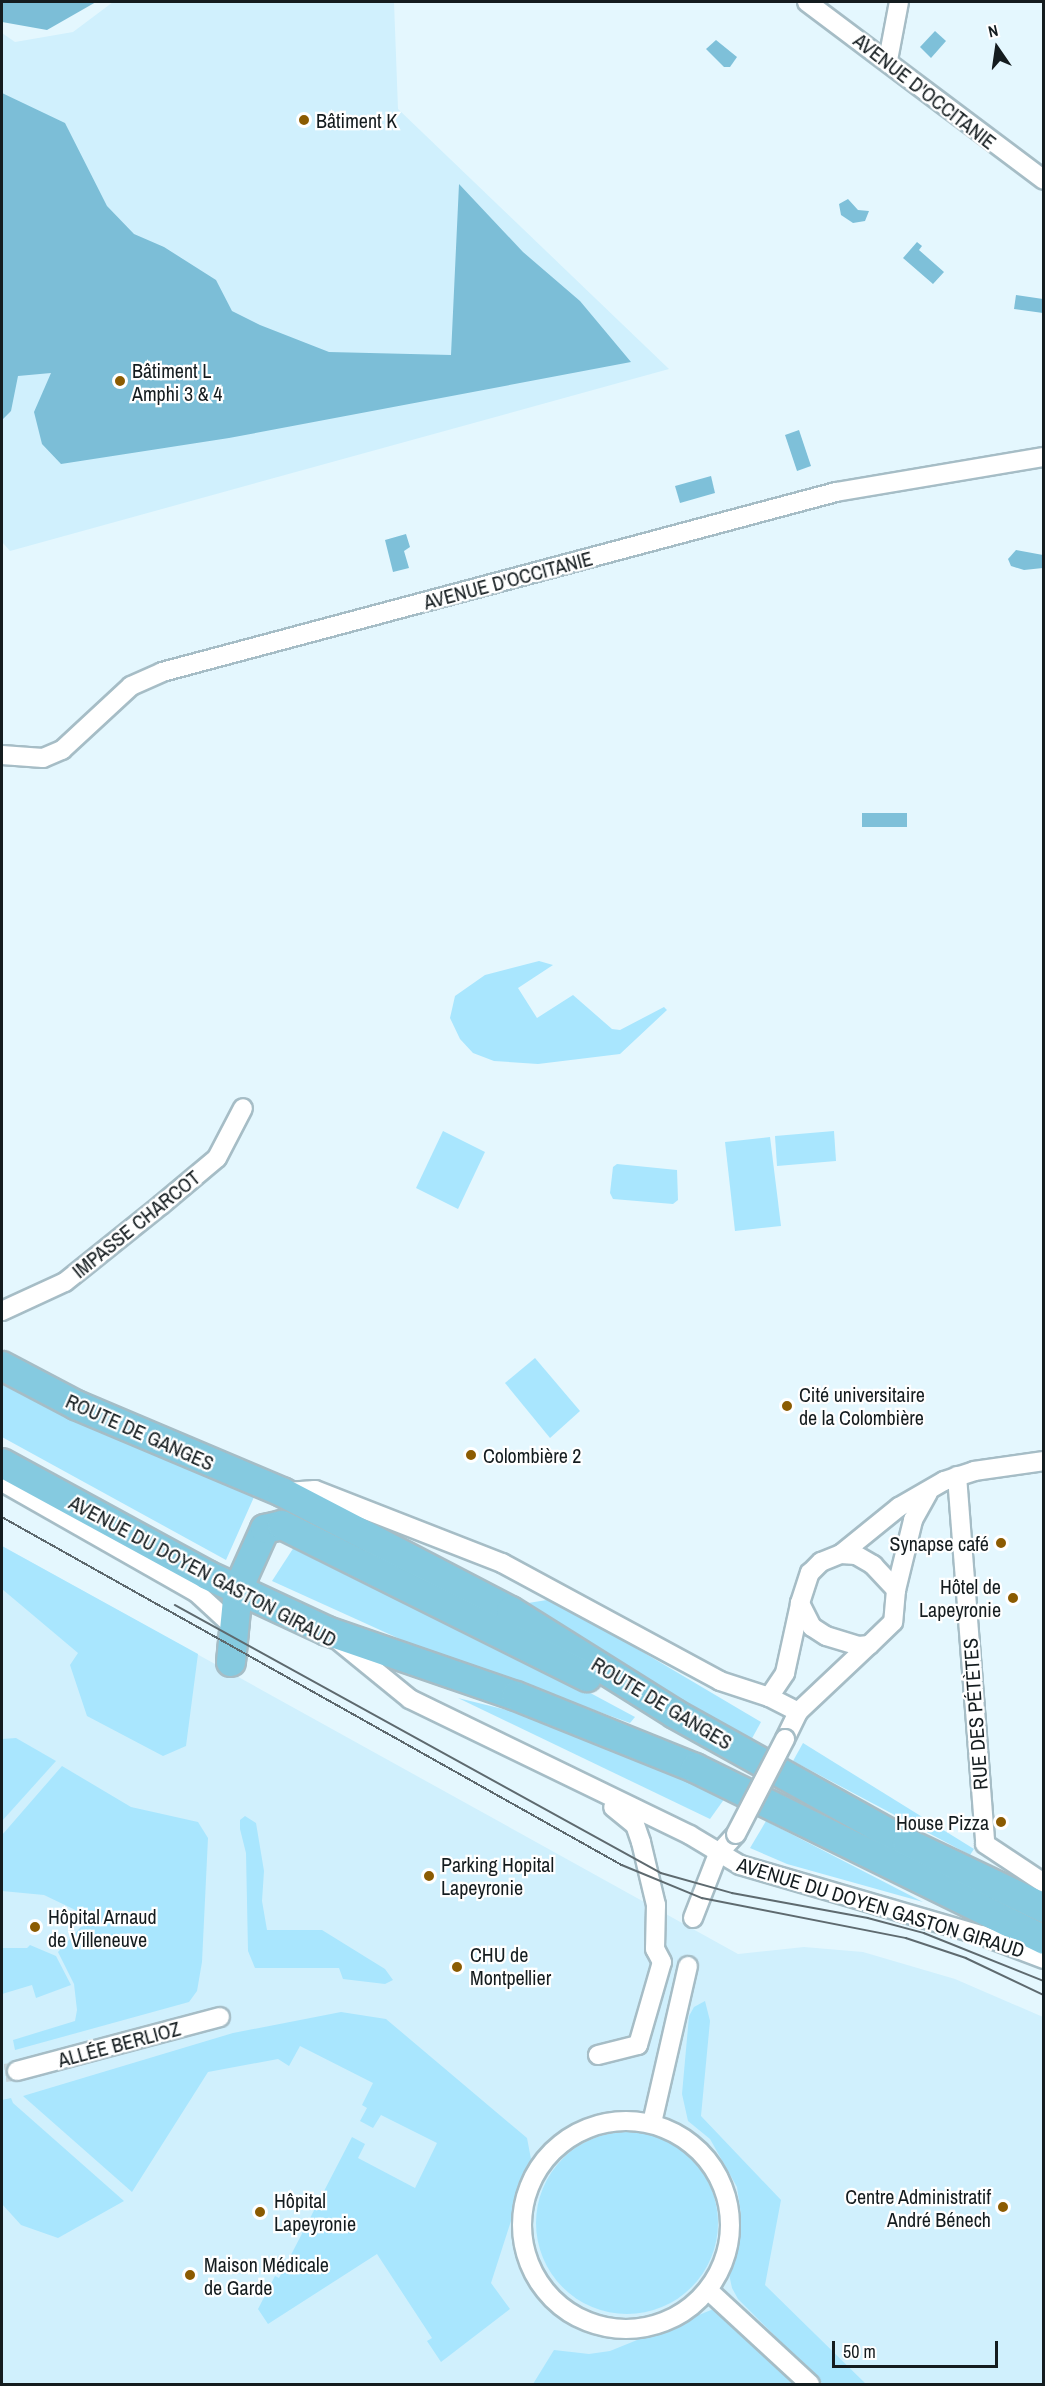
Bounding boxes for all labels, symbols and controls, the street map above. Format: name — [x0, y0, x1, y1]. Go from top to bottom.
north arrow — [967, 18, 1027, 78]
street label: AVENUE D'OCCITANIE — [849, 28, 1001, 154]
place label: Bâtiment K — [316, 108, 397, 132]
marker: Bâtiment K — [297, 113, 311, 127]
place label: Bâtiment L Amphi 3 & 4 — [132, 358, 222, 405]
marker: Bâtiment L Amphi 3 & 4 — [113, 374, 127, 388]
street label: AVENUE D'OCCITANIE — [421, 546, 595, 614]
street label: IMPASSE CHARCOT — [67, 1165, 205, 1283]
place label: Cité universitaire de la Colombière — [799, 1382, 925, 1429]
street label: ROUTE DE GANGES — [62, 1389, 218, 1475]
marker: Cité universitaire de la Colombière — [780, 1399, 794, 1413]
place label: Colombière 2 — [483, 1443, 581, 1467]
marker: Colombière 2 — [464, 1448, 478, 1462]
street label: AVENUE DU DOYEN GASTON GIRAUD — [65, 1490, 341, 1652]
place label: Synapse café — [890, 1531, 989, 1555]
marker: Synapse café — [994, 1536, 1008, 1550]
place label: Hôtel de Lapeyronie — [919, 1574, 1001, 1621]
marker: Hôtel de Lapeyronie — [1006, 1591, 1020, 1605]
street label: RUE DES PÉTÈTES — [958, 1637, 992, 1791]
street label: ROUTE DE GANGES — [587, 1652, 737, 1754]
place label: House Pizza — [896, 1810, 989, 1834]
marker: House Pizza — [994, 1815, 1008, 1829]
place label: Parking Hopital Lapeyronie — [441, 1852, 554, 1899]
street label: AVENUE DU DOYEN GASTON GIRAUD — [734, 1852, 1028, 1962]
marker: Parking Hopital Lapeyronie — [422, 1869, 436, 1883]
place label: Hôpital Arnaud de Villeneuve — [48, 1904, 157, 1951]
marker: Hôpital Arnaud de Villeneuve — [26, 1918, 44, 1936]
place label: CHU de Montpellier — [470, 1943, 551, 1990]
marker: CHU de Montpellier — [448, 1958, 466, 1976]
street label: ALLÉE BERLIOZ — [55, 2016, 183, 2072]
place label: Centre Administratif André Bénech — [844, 2184, 991, 2231]
place label: Hôpital Lapeyronie — [274, 2188, 356, 2235]
marker: Centre Administratif André Bénech — [996, 2200, 1010, 2214]
marker: Hôpital Lapeyronie — [251, 2203, 269, 2221]
place label: Maison Médicale de Garde — [204, 2252, 329, 2299]
marker: Maison Médicale de Garde — [181, 2266, 199, 2284]
scale bar — [835, 2329, 1002, 2367]
text: 50 m — [843, 2339, 876, 2364]

